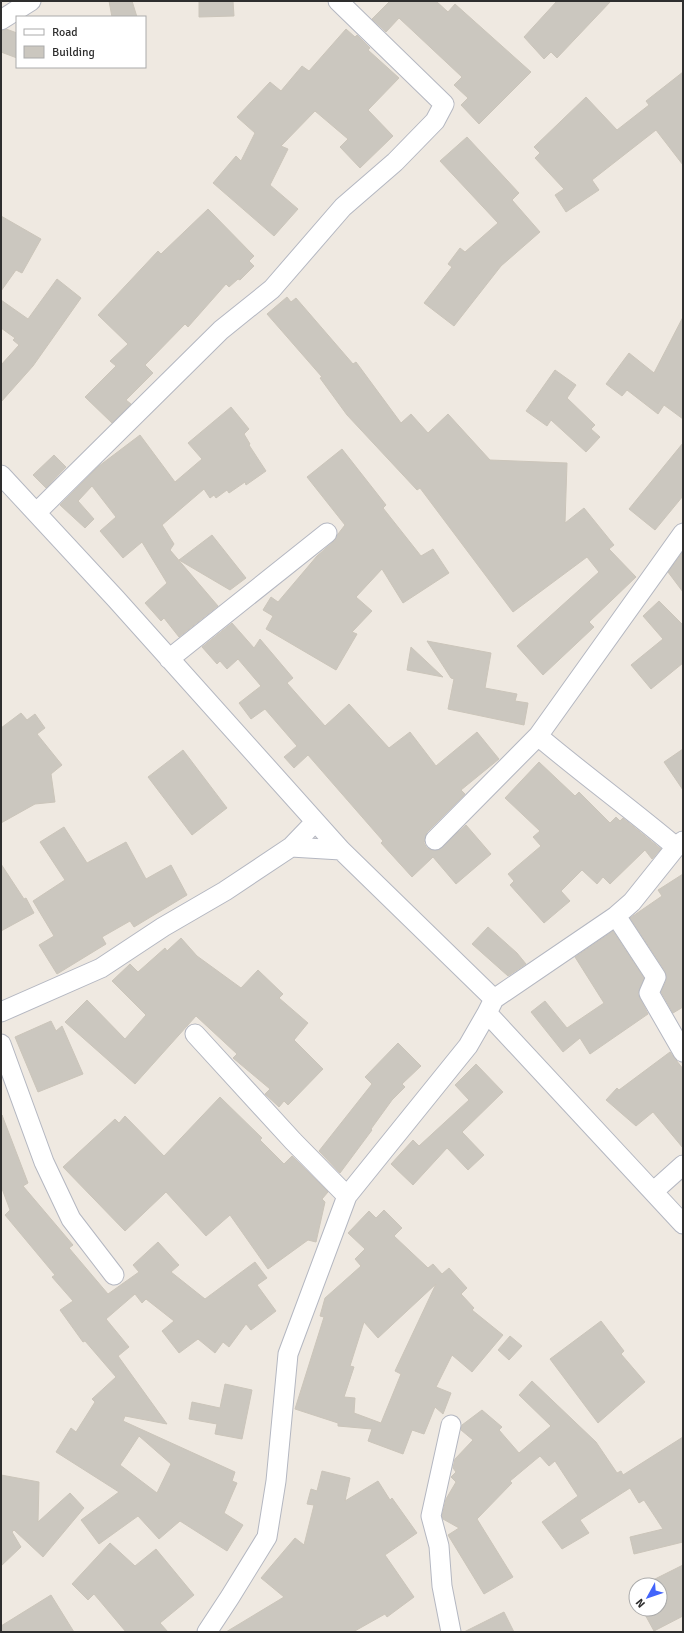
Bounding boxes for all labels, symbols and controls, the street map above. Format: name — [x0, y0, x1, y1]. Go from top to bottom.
legend — [16, 16, 146, 68]
text: Road — [52, 25, 78, 40]
text: Building — [52, 45, 95, 60]
north arrow — [628, 1577, 668, 1617]
text: N — [633, 1596, 648, 1610]

